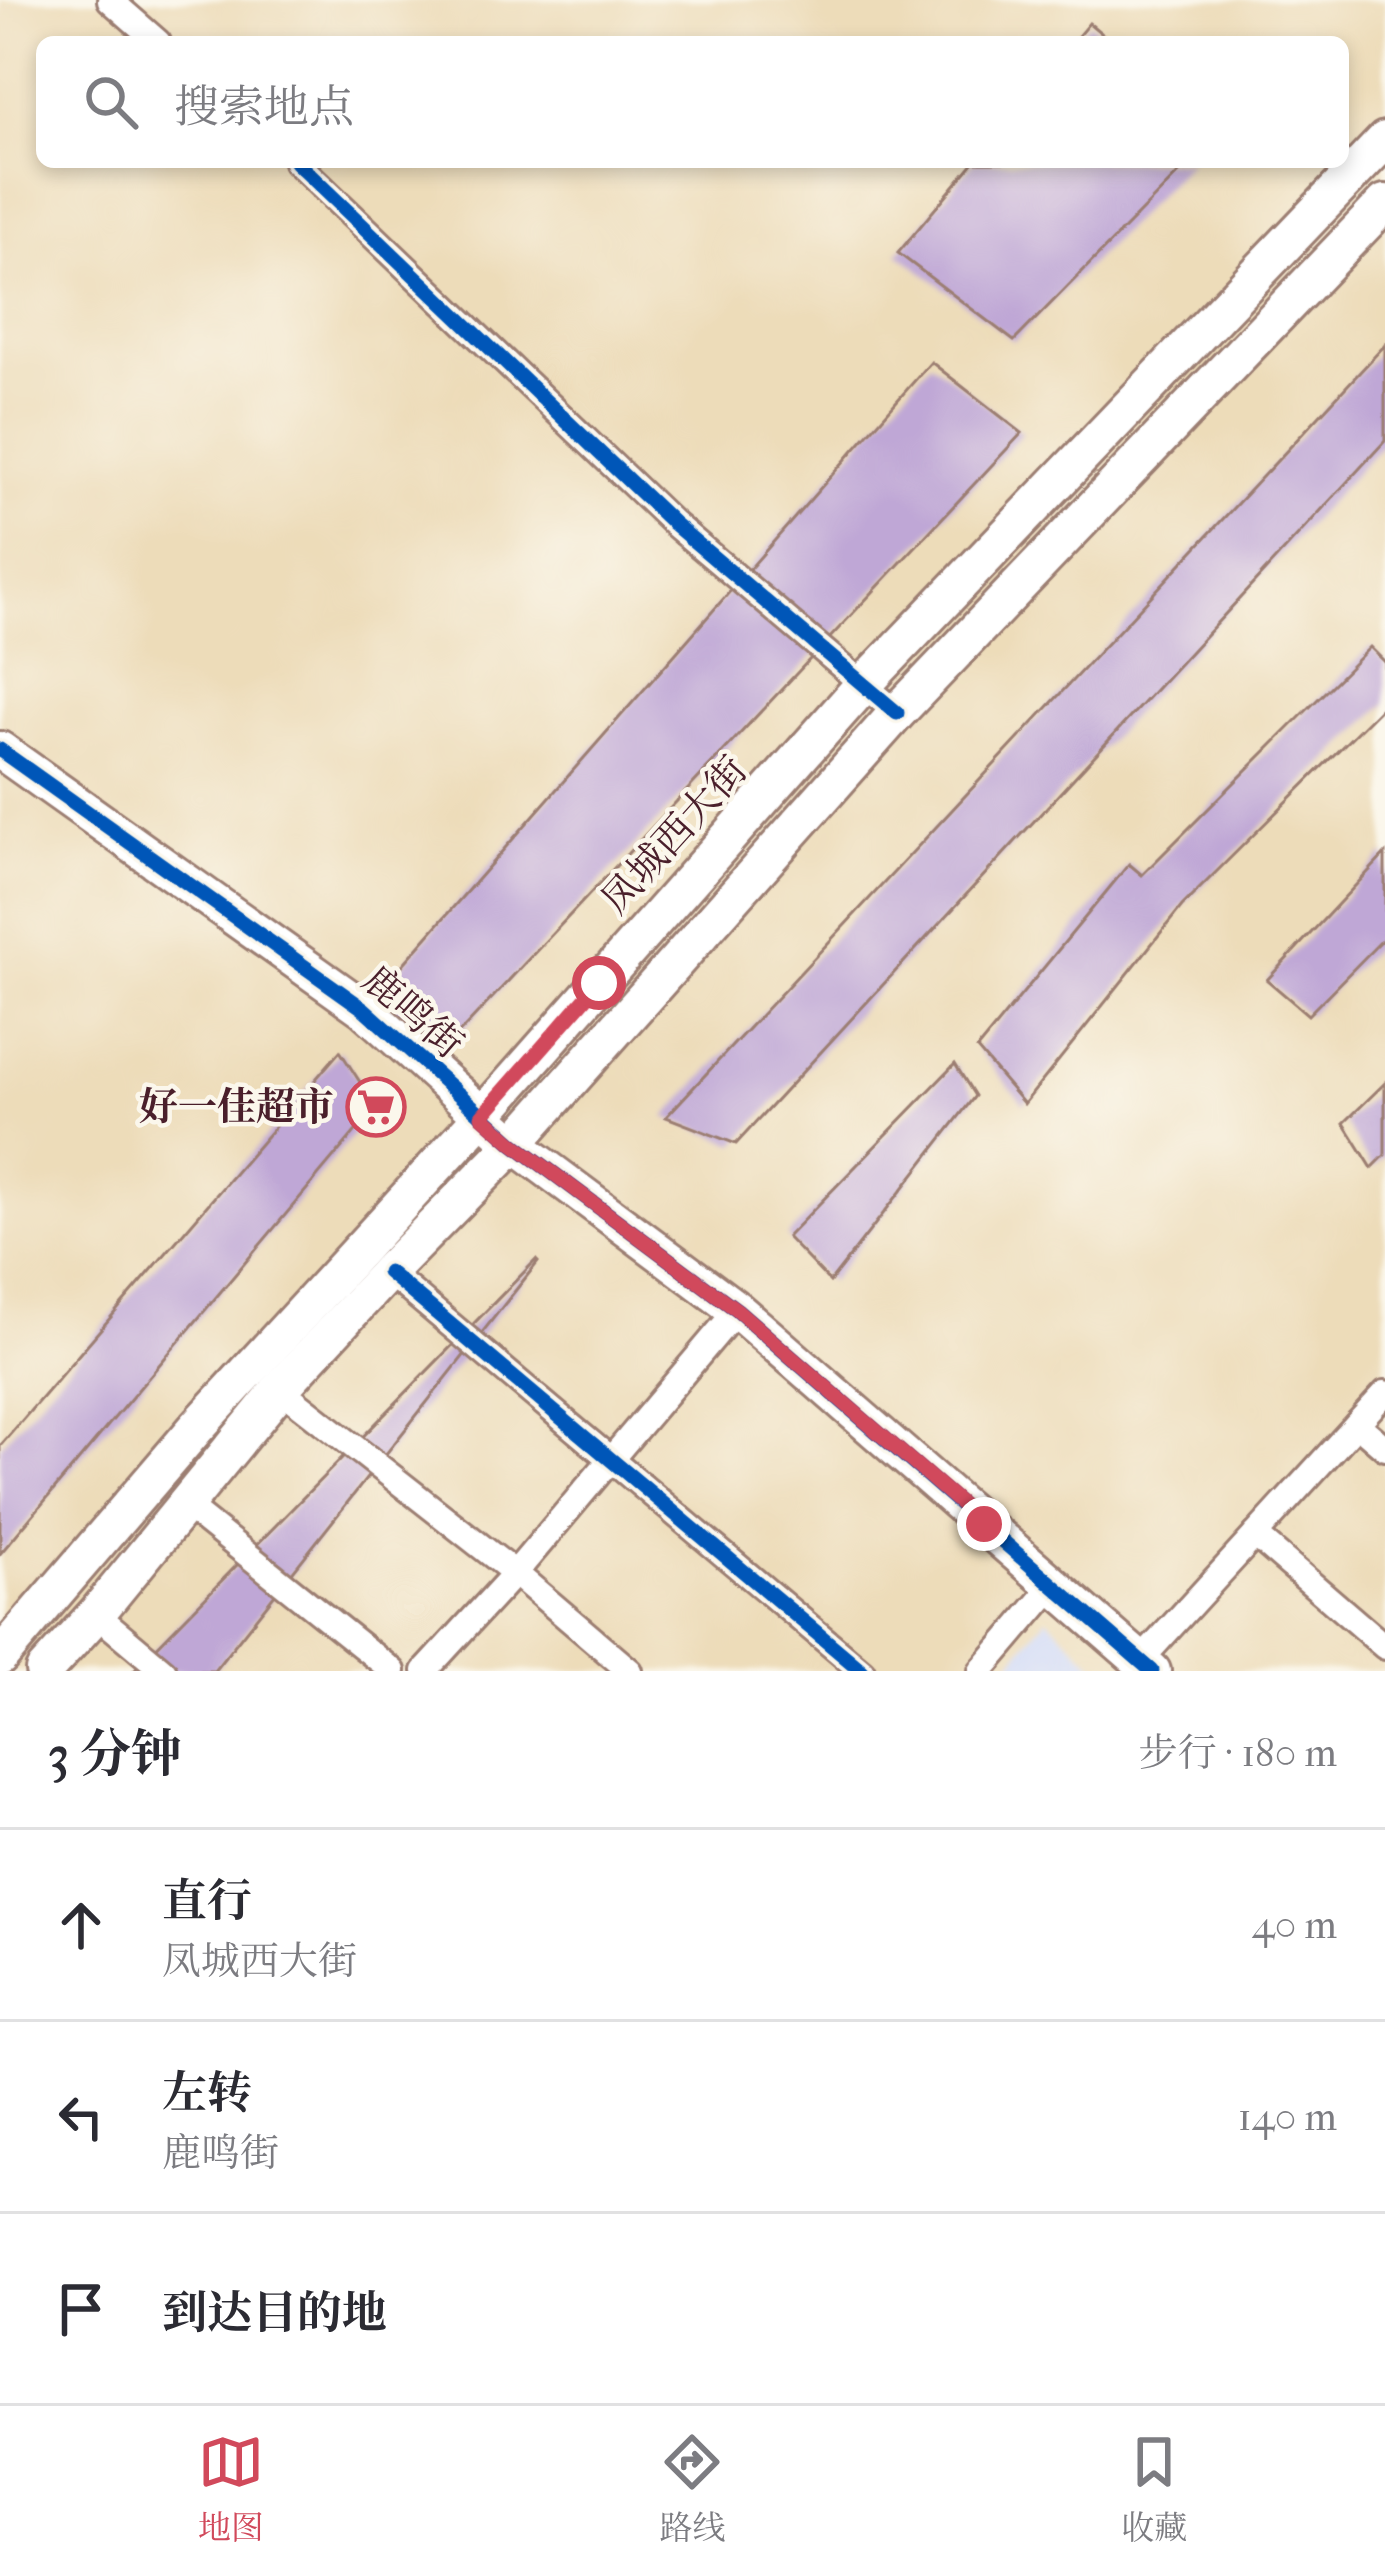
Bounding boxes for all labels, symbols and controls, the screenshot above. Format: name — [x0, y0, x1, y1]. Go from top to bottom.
search box — [36, 36, 1349, 168]
icon: search — [78, 69, 144, 135]
text: 搜索地点 — [174, 81, 354, 134]
street label: 凤城西大街 — [592, 747, 756, 923]
street label: 鹿鸣街 — [354, 956, 472, 1068]
route start — [572, 956, 626, 1010]
supermarket icon: 好一佳超市 — [345, 1076, 407, 1138]
place label: 好一佳超市 — [139, 1084, 334, 1130]
route end — [957, 1497, 1011, 1551]
text: 3 分钟 — [48, 1724, 182, 1784]
text: 步行 · 180 m — [1139, 1730, 1337, 1776]
text: 直行 — [162, 1875, 252, 1928]
icon: ahead — [48, 1892, 114, 1958]
text: 40 m — [1252, 1902, 1337, 1948]
text: 凤城西大街 — [162, 1938, 357, 1984]
text: 左转 — [162, 2067, 252, 2120]
icon: left — [48, 2084, 114, 2150]
text: 140 m — [1238, 2094, 1337, 2140]
text: 鹿鸣街 — [162, 2130, 279, 2176]
icon: arrive — [48, 2276, 114, 2342]
text: 到达目的地 — [162, 2287, 387, 2340]
tab: 地图 — [198, 2429, 264, 2548]
tab: 路线 — [659, 2429, 725, 2548]
tab: 收藏 — [1121, 2429, 1187, 2548]

